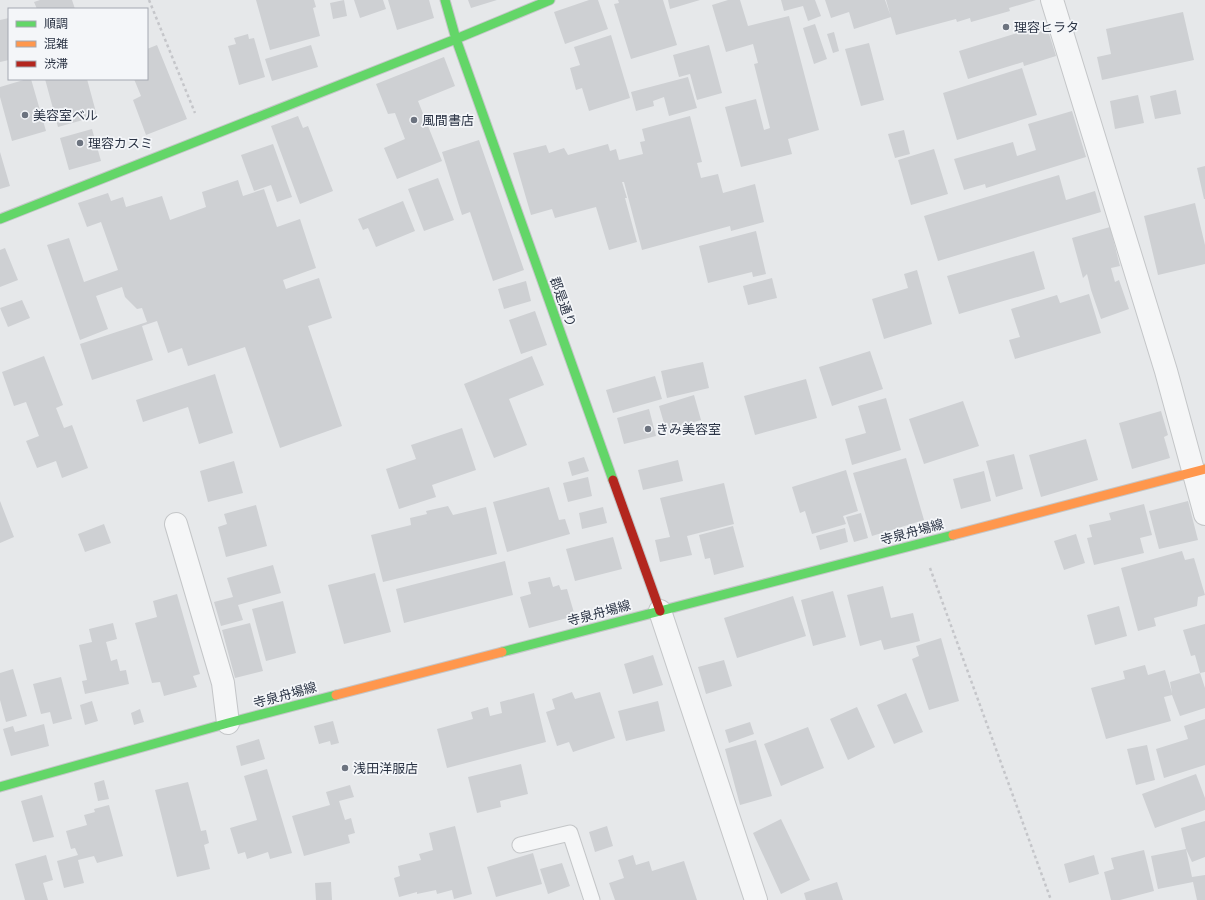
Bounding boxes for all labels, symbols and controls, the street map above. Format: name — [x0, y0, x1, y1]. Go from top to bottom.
legend — [8, 8, 148, 80]
text: 順調 — [44, 17, 68, 31]
place label: 理容ヒラタ — [1014, 20, 1079, 35]
marker: 理容ヒラタ — [1001, 22, 1011, 32]
text: 混雑 — [44, 37, 68, 51]
text: 渋滞 — [44, 57, 68, 71]
place label: 美容室ベル — [33, 108, 98, 123]
marker: 美容室ベル — [20, 110, 30, 120]
place label: 風間書店 — [422, 113, 474, 128]
marker: 風間書店 — [409, 115, 419, 125]
place label: 理容カスミ — [88, 136, 153, 151]
marker: 理容カスミ — [75, 138, 85, 148]
street label: 郡是通り — [547, 275, 579, 329]
place label: きみ美容室 — [656, 422, 721, 437]
marker: きみ美容室 — [643, 424, 653, 434]
street label: 寺泉舟場線 — [879, 516, 945, 548]
street label: 寺泉舟場線 — [566, 597, 632, 629]
street label: 寺泉舟場線 — [252, 679, 318, 711]
place label: 浅田洋服店 — [353, 761, 418, 776]
marker: 浅田洋服店 — [340, 763, 350, 773]

